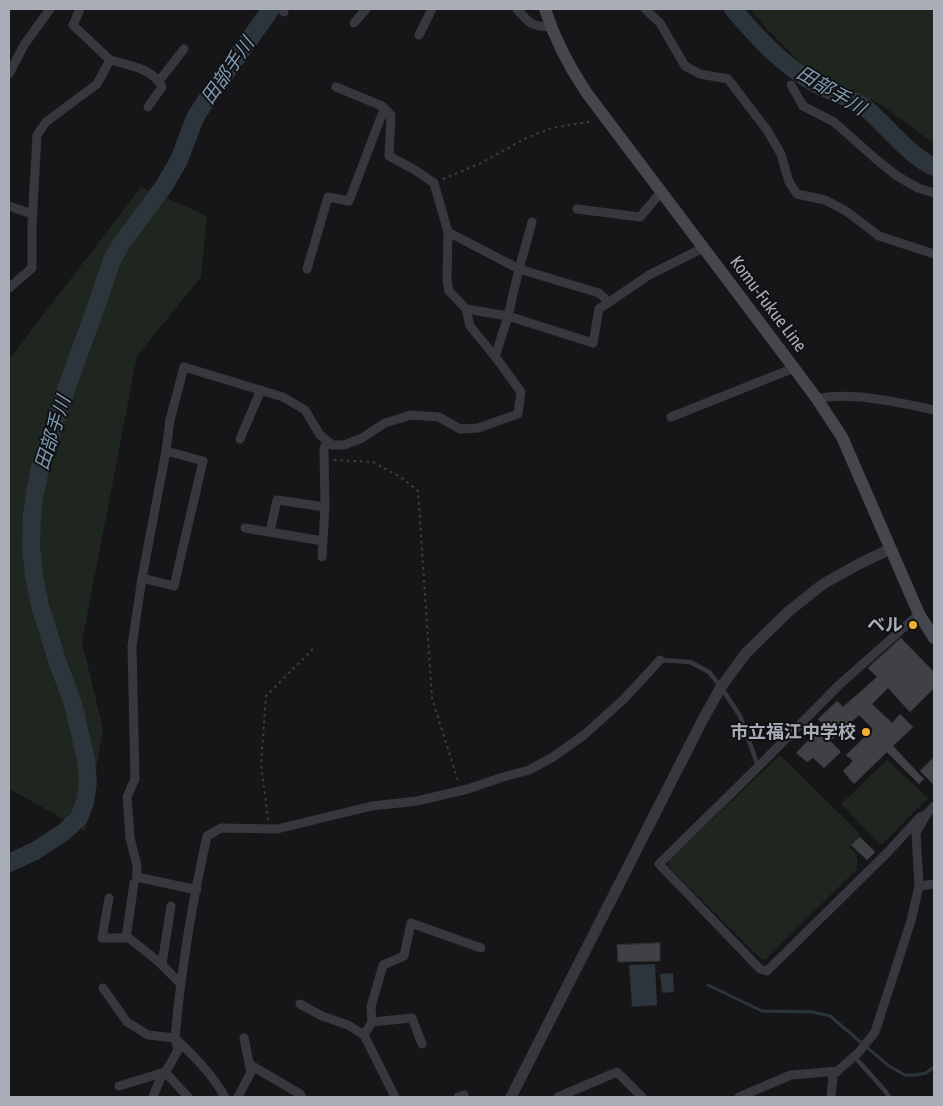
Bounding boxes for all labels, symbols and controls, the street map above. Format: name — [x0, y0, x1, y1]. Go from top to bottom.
water label: 田部手川 — [197, 33, 259, 109]
water label: 田部手川 — [793, 62, 869, 120]
street label: Komu-Fukue Line — [725, 252, 811, 356]
water label: 田部手川 — [30, 393, 76, 473]
place label: ベル — [867, 614, 903, 636]
marker: ベル — [907, 619, 919, 631]
place label: 市立福江中学校 — [730, 721, 856, 743]
marker: 市立福江中学校 — [860, 726, 872, 738]

